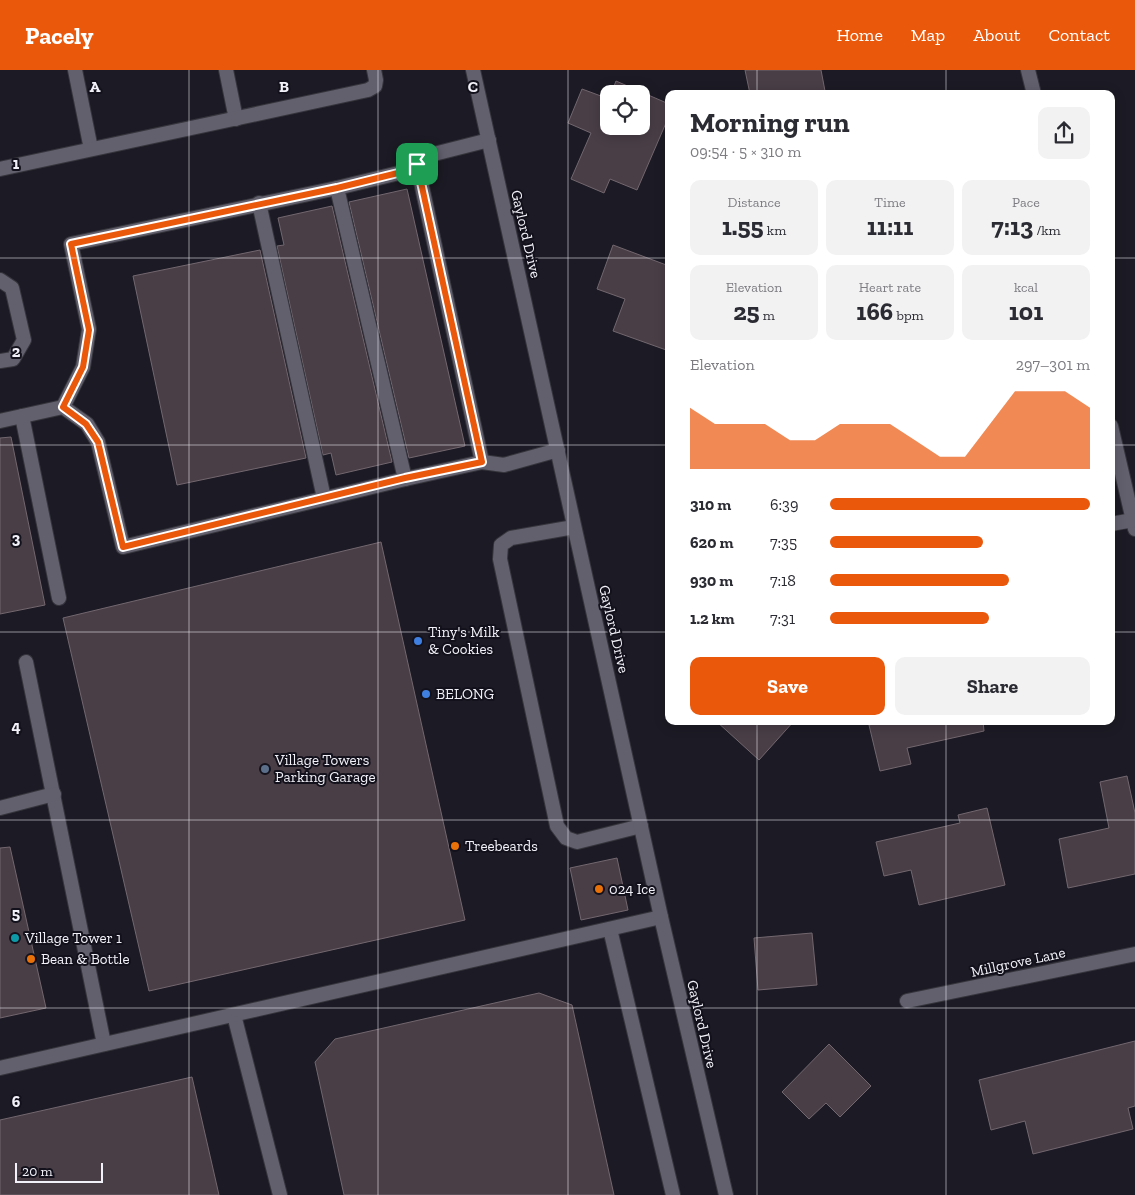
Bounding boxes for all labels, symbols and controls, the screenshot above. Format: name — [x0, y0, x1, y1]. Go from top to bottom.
text: Pacely — [25, 21, 93, 50]
text: Home — [836, 24, 883, 46]
text: Map — [911, 24, 945, 46]
text: About — [973, 24, 1020, 46]
text: Contact — [1048, 24, 1110, 46]
text: A — [90, 77, 101, 96]
text: B — [279, 77, 289, 96]
text: C — [468, 77, 478, 96]
map controls — [600, 85, 650, 135]
button: locate — [600, 85, 650, 135]
text: Morning run — [690, 106, 850, 139]
button: share — [1038, 107, 1090, 159]
text: 09:54 · 5 × 310 m — [690, 142, 801, 161]
pin — [396, 143, 438, 185]
icon: arrive — [403, 150, 431, 178]
text: 1 — [13, 154, 20, 173]
street label: Gaylord Drive — [507, 188, 545, 280]
text: Distance — [728, 194, 780, 211]
text: Time — [874, 194, 906, 211]
text: Pace — [1012, 194, 1040, 211]
text: 1.55 — [722, 211, 764, 241]
text: 11:11 — [867, 211, 913, 241]
text: 7:13 — [991, 211, 1033, 241]
text: km — [764, 222, 786, 239]
text: /km — [1033, 222, 1061, 239]
text: Elevation — [726, 279, 782, 296]
text: Heart rate — [859, 279, 921, 296]
text: kcal — [1014, 279, 1038, 296]
text: 25 — [733, 296, 760, 326]
text: 166 — [856, 296, 893, 326]
text: 101 — [1009, 296, 1043, 326]
text: m — [760, 307, 775, 324]
text: bpm — [893, 307, 924, 324]
text: 2 — [12, 342, 21, 361]
text: Elevation — [690, 355, 755, 374]
text: 297–301 m — [1016, 355, 1090, 374]
text: 310 m — [690, 495, 731, 514]
text: 6:39 — [770, 495, 798, 514]
text: 3 — [12, 529, 21, 548]
text: 620 m — [690, 533, 733, 552]
text: 7:35 — [770, 533, 797, 552]
text: 930 m — [690, 571, 733, 590]
text: 7:18 — [770, 571, 796, 590]
street label: Gaylord Drive — [595, 583, 633, 675]
text: 1.2 km — [690, 609, 735, 628]
text: 7:31 — [770, 609, 795, 628]
place label: Tiny's Milk & Cookies — [428, 623, 500, 658]
marker: Tiny's Milk & Cookies — [412, 635, 424, 647]
button: Save — [690, 657, 885, 715]
button: Share — [895, 657, 1090, 715]
place label: BELONG — [436, 685, 494, 703]
marker: BELONG — [420, 688, 432, 700]
text: 4 — [11, 717, 21, 736]
place label: Village Towers Parking Garage — [274, 751, 376, 786]
marker: Village Towers Parking Garage — [259, 763, 271, 775]
place label: Treebeards — [465, 837, 538, 855]
marker: Treebeards — [449, 840, 461, 852]
place label: 024 Ice — [609, 880, 655, 898]
marker: 024 Ice — [593, 883, 605, 895]
text: 5 — [12, 904, 20, 923]
place label: Village Tower 1 — [24, 929, 122, 947]
marker: Village Tower 1 — [9, 932, 21, 944]
street label: Millgrove Lane — [969, 943, 1067, 981]
place label: Bean & Bottle — [41, 950, 130, 968]
marker: Bean & Bottle — [25, 953, 37, 965]
street label: Gaylord Drive — [683, 978, 721, 1070]
text: 6 — [12, 1092, 21, 1111]
scale bar — [15, 1160, 102, 1183]
text: 20 m — [22, 1163, 53, 1180]

